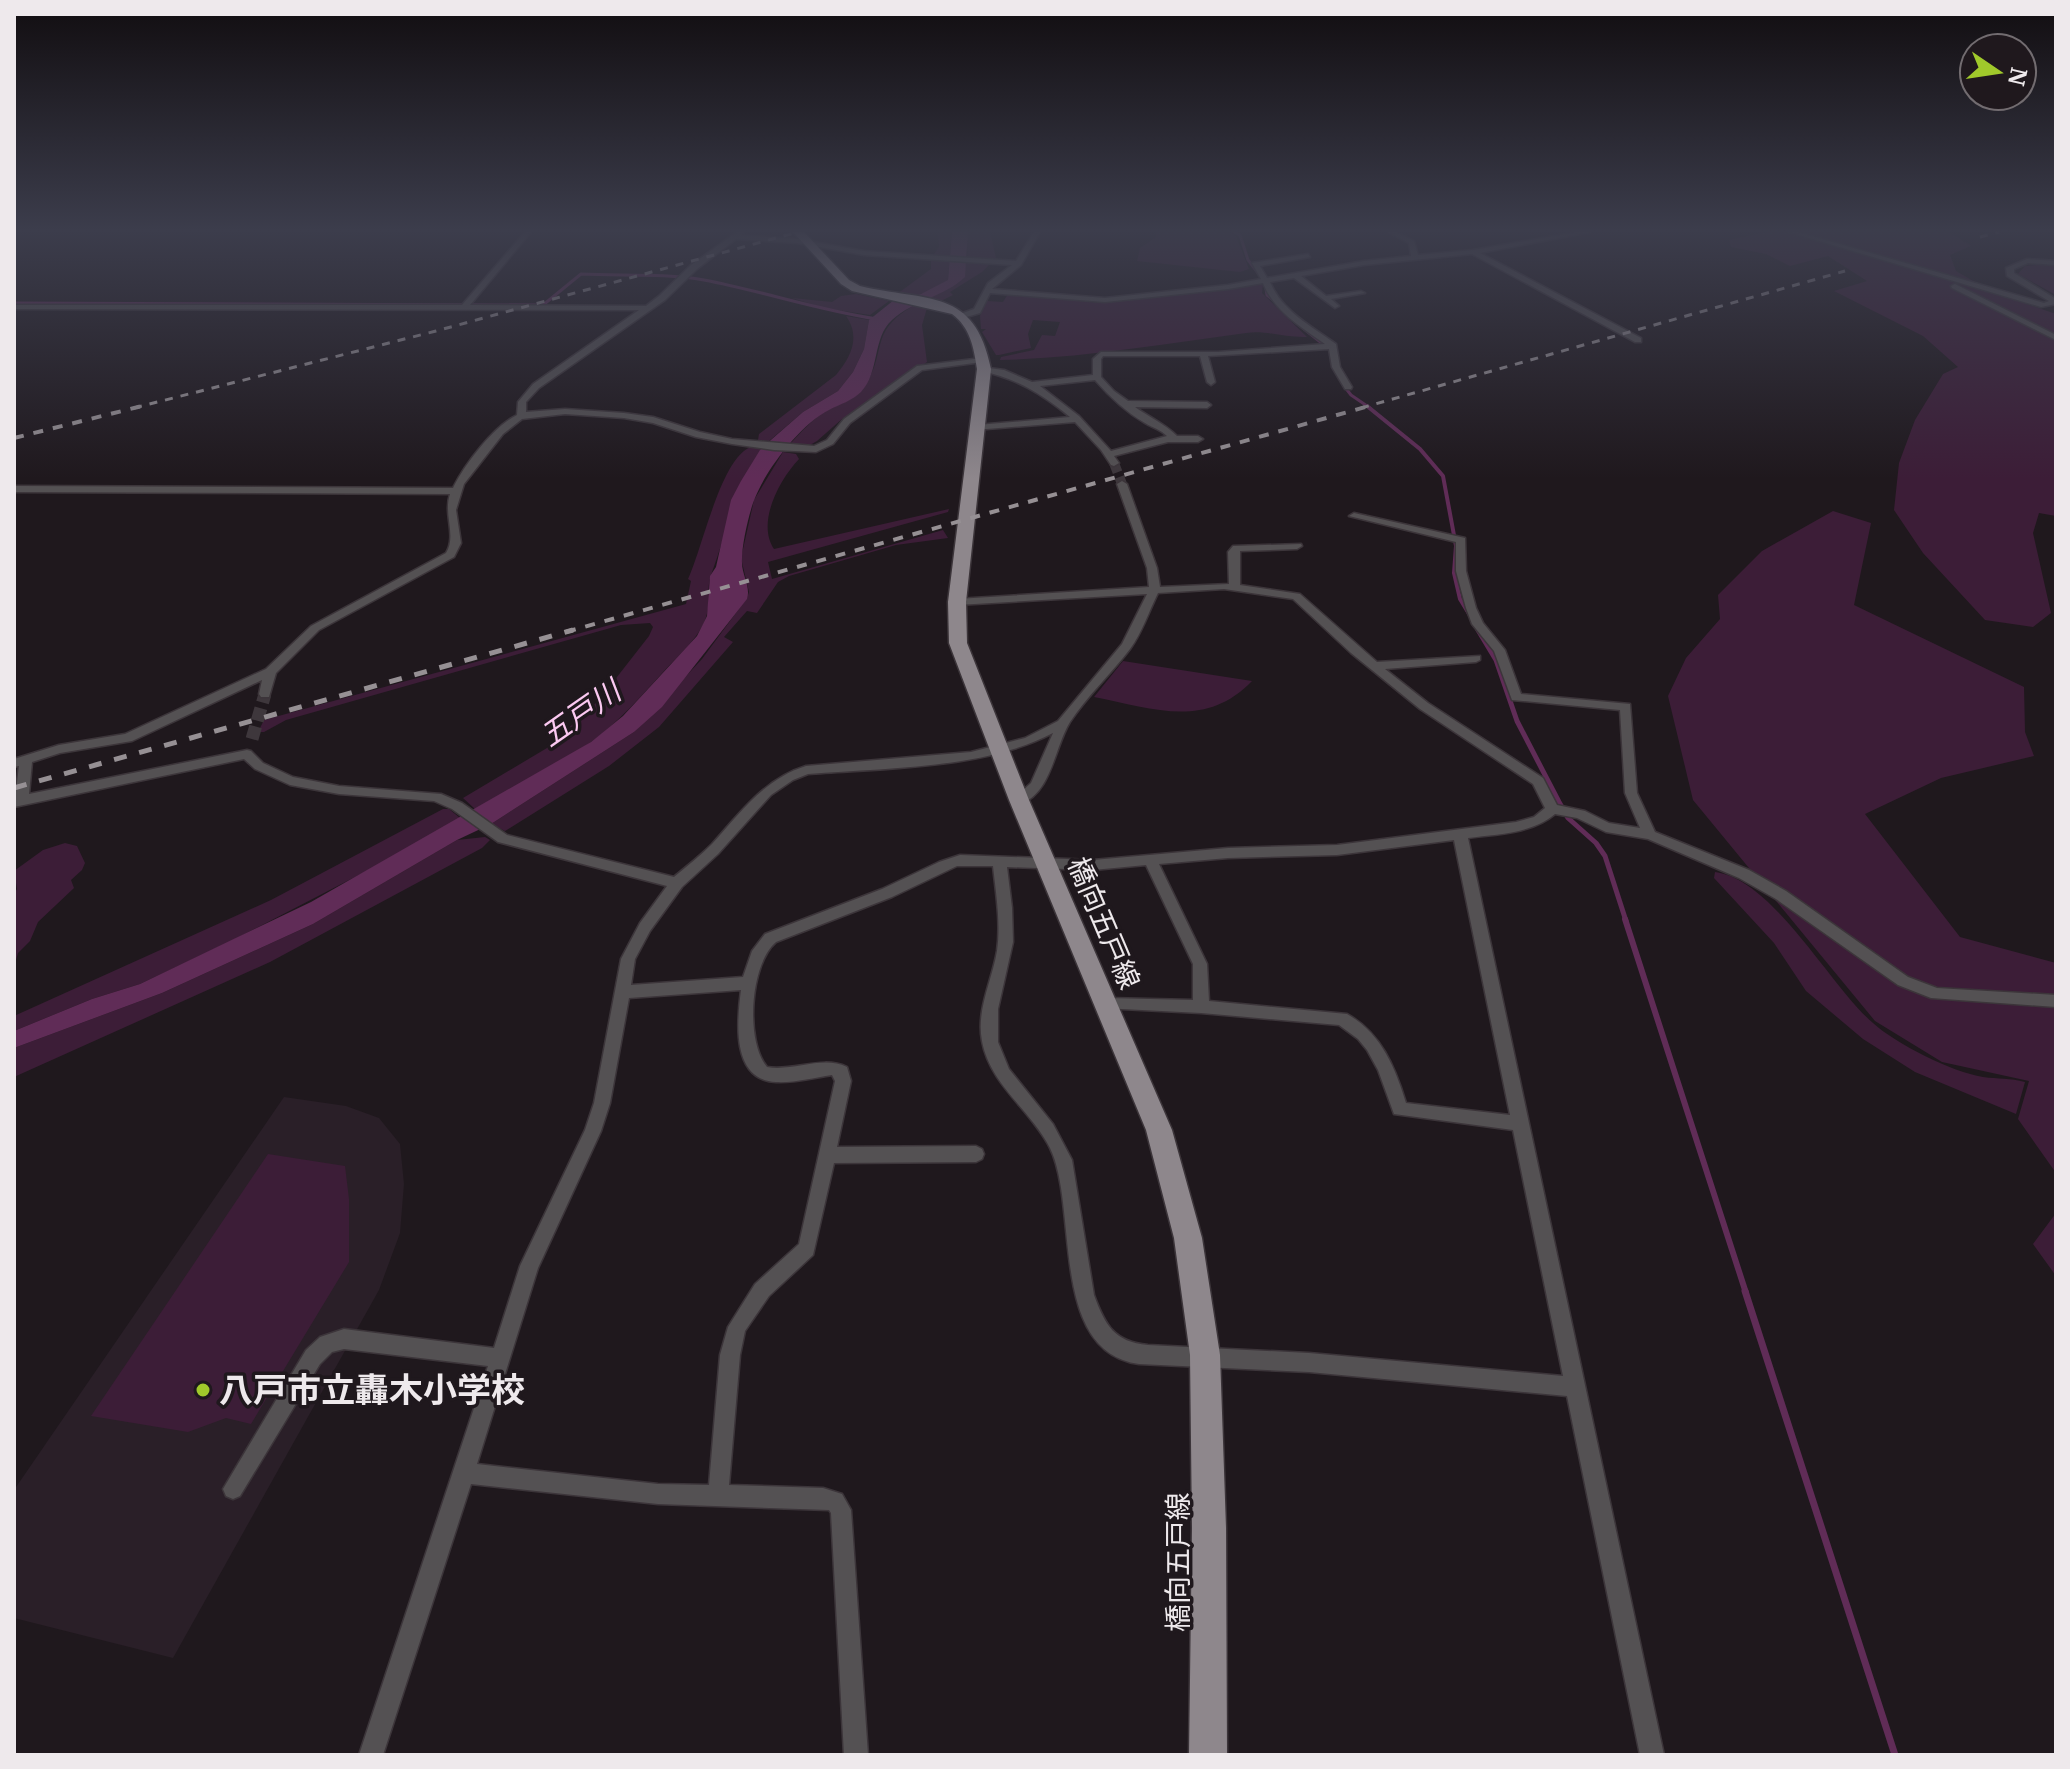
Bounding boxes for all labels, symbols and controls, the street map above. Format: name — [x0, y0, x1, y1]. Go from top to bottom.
north arrow — [1958, 32, 2038, 112]
text: N — [2002, 65, 2033, 89]
water label: 五戸川 — [532, 670, 630, 754]
street label: 橋向五戸線 — [1060, 852, 1148, 994]
place label: 八戸市立轟木小学校 — [219, 1369, 525, 1411]
marker: 八戸市立轟木小学校 — [194, 1381, 212, 1399]
street label: 橋向五戸線 — [1160, 1492, 1196, 1632]

